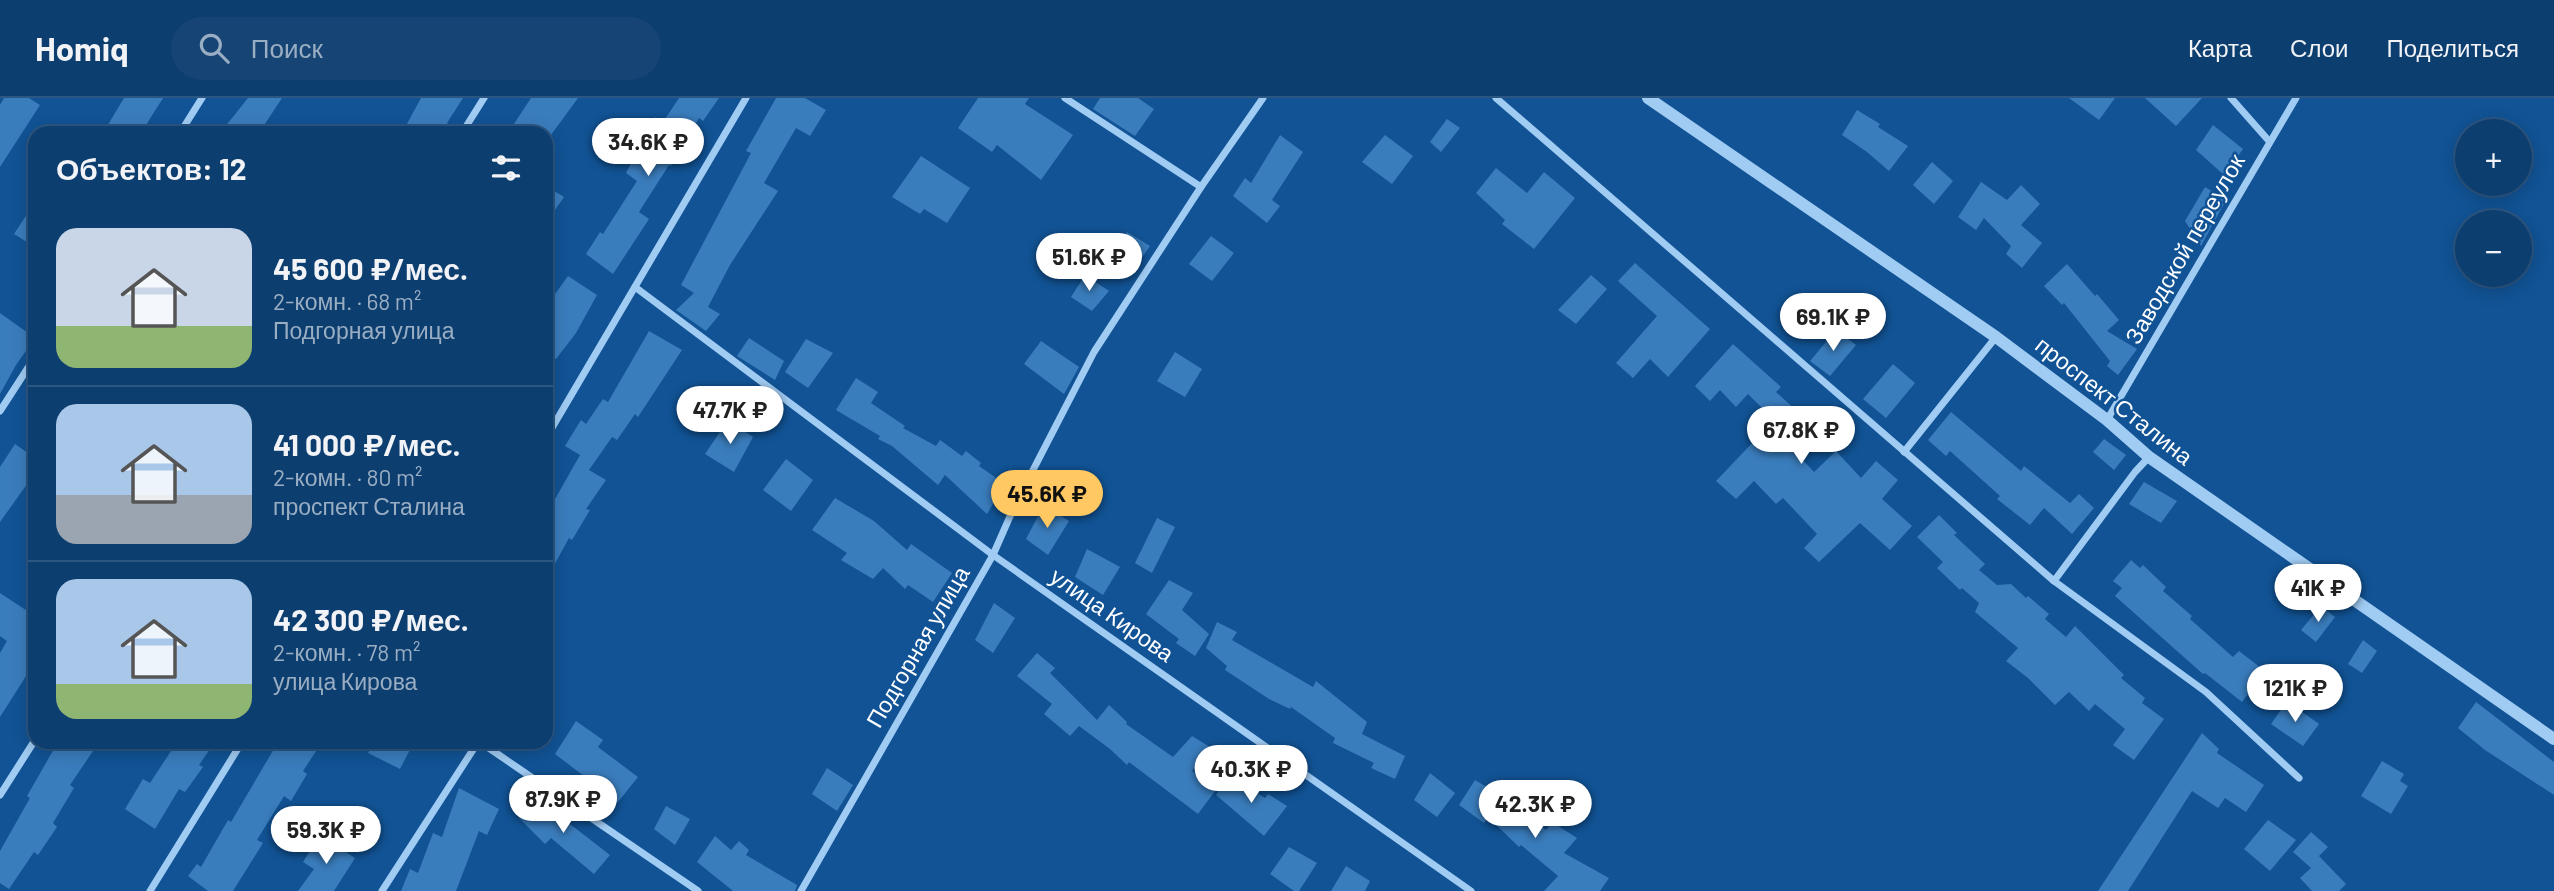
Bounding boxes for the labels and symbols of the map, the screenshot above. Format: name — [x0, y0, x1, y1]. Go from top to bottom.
pin: 34.6K ₽ — [583, 118, 713, 178]
street label: Заводской переулок — [2118, 148, 2250, 348]
pin: 51.6K ₽ — [1024, 234, 1154, 293]
pin: 69.1K ₽ — [1768, 294, 1898, 353]
street label: проспект Сталина — [2030, 330, 2199, 470]
pin: 47.7K ₽ — [665, 386, 795, 446]
pin: 67.8K ₽ — [1736, 406, 1866, 466]
pin: 45.6K ₽ — [982, 470, 1112, 530]
street label: Подгорная улица — [860, 561, 975, 732]
street label: улица Кирова — [1045, 561, 1180, 667]
pin: 41K ₽ — [2269, 564, 2367, 624]
pin: 121K ₽ — [2238, 664, 2352, 724]
pin: 40.3K ₽ — [1186, 746, 1316, 805]
pin: 87.9K ₽ — [498, 776, 628, 835]
pin: 42.3K ₽ — [1470, 780, 1600, 840]
pin: 59.3K ₽ — [261, 806, 391, 866]

